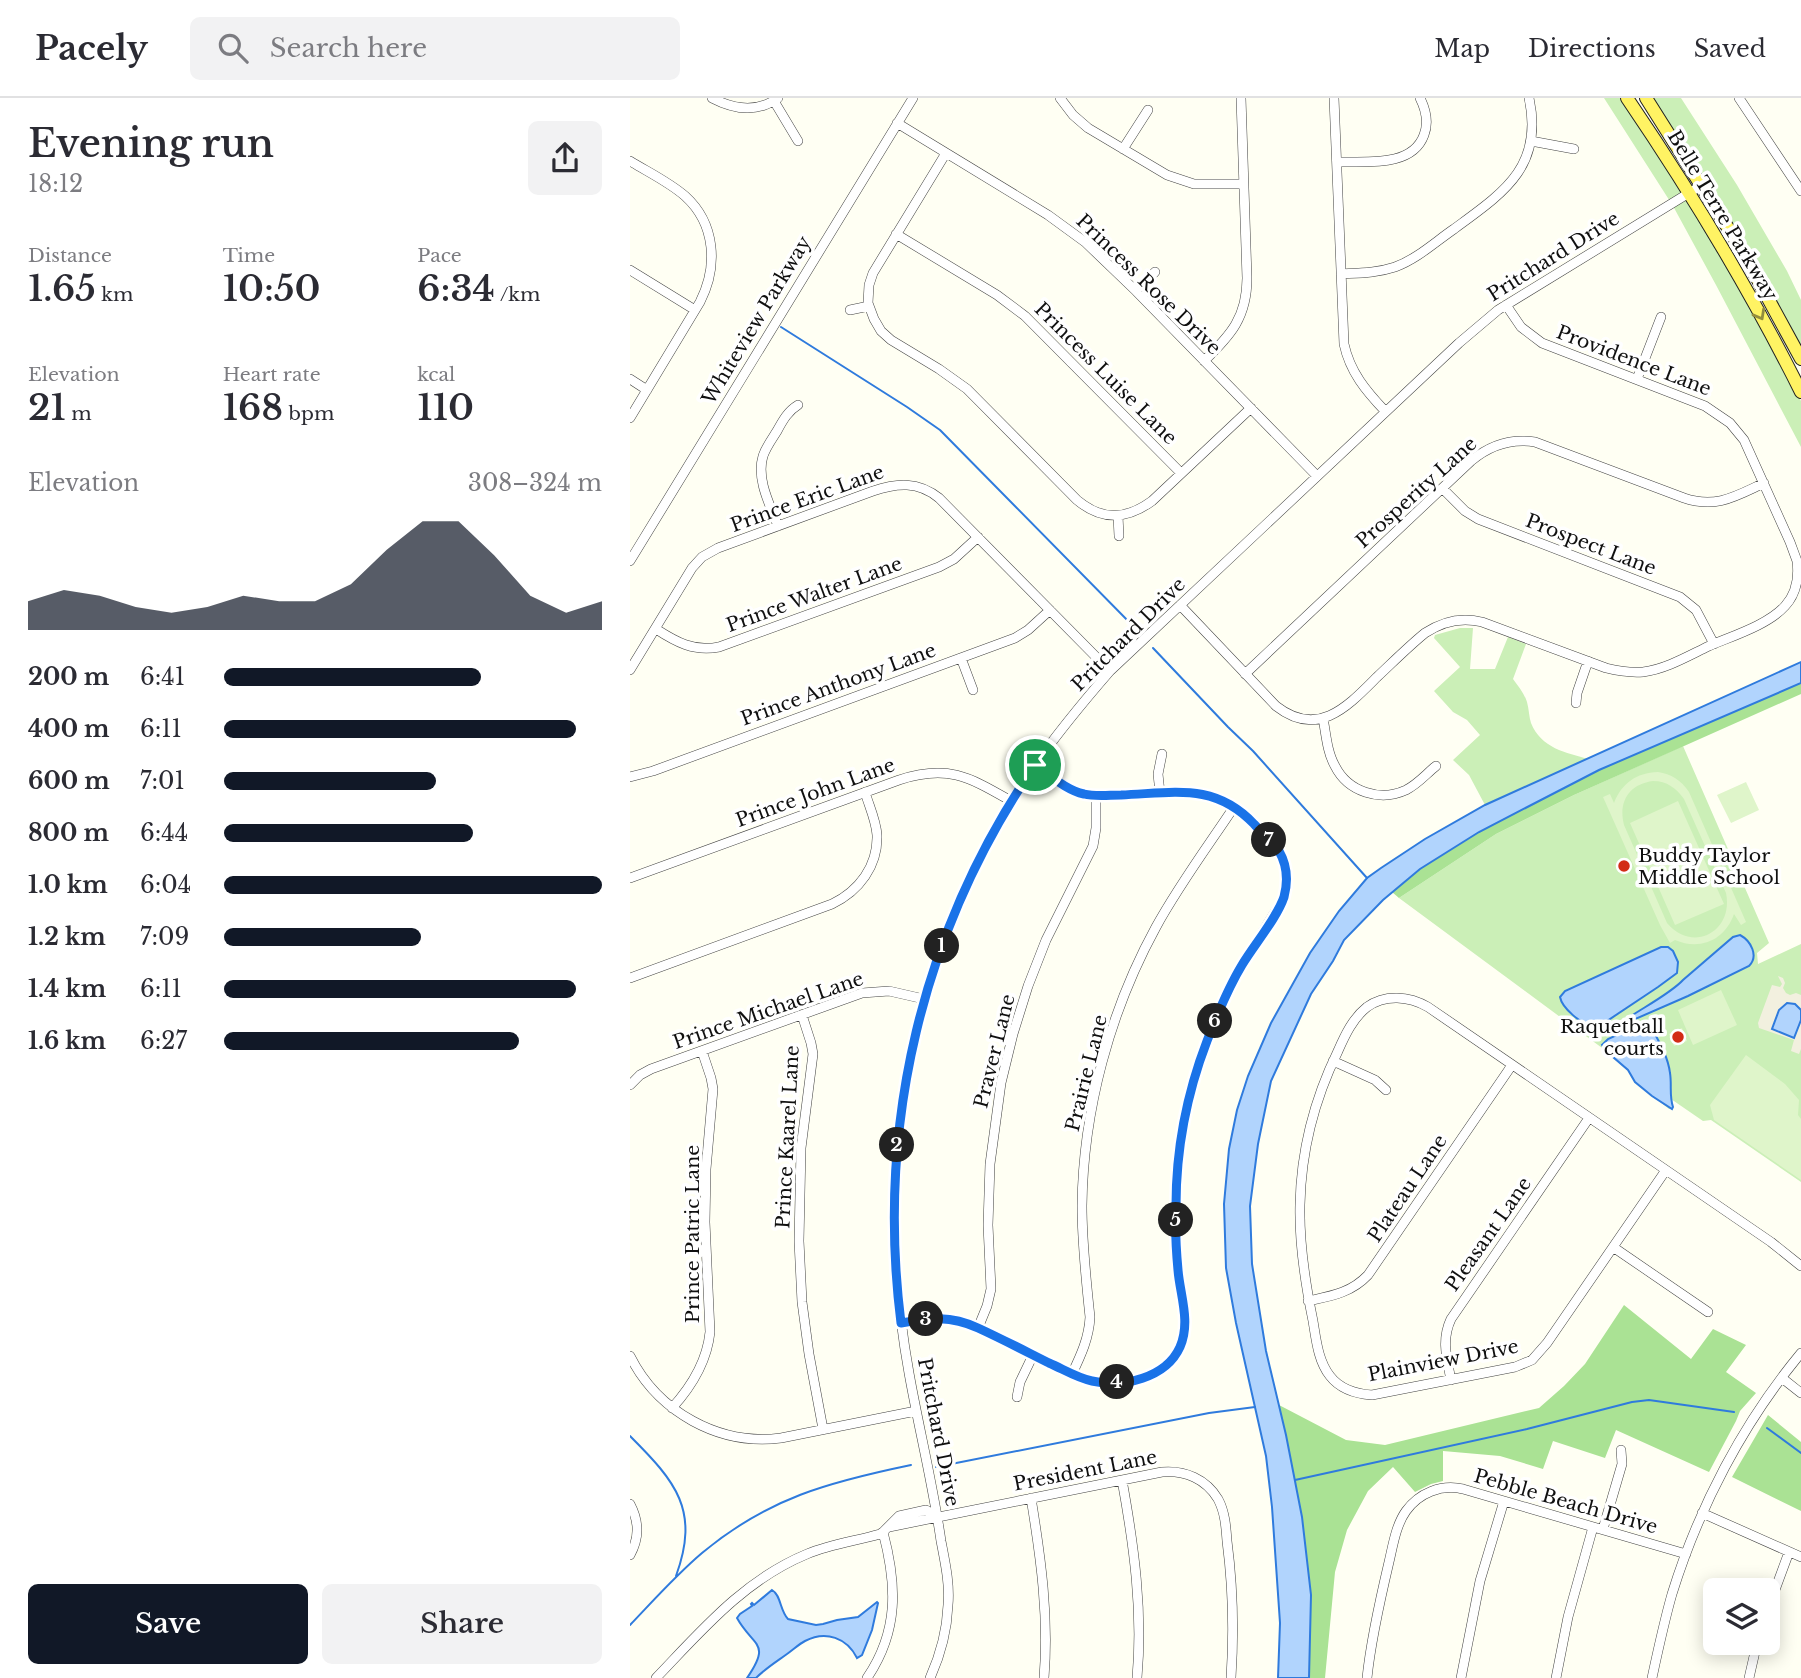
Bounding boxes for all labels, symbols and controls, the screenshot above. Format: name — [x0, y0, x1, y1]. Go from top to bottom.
search box — [190, 17, 680, 80]
text: Pacely — [35, 28, 148, 69]
icon: search — [214, 29, 252, 67]
text: Search here — [270, 32, 427, 64]
text: Map — [1434, 34, 1490, 63]
text: Directions — [1528, 34, 1656, 63]
text: Saved — [1694, 34, 1766, 63]
text: Evening run — [28, 120, 274, 167]
button: share — [528, 121, 602, 195]
street label: Belle Terre Parkway — [1663, 126, 1782, 304]
text: 18:12 — [28, 170, 83, 198]
street label: Pritchard Drive — [1483, 207, 1623, 306]
street label: Princess Rose Drive — [1072, 209, 1226, 359]
street label: Whiteview Parkway — [697, 232, 816, 409]
text: Distance — [28, 244, 112, 267]
text: Time — [223, 244, 275, 267]
text: Pace — [417, 244, 462, 267]
text: 1.65 — [28, 267, 96, 310]
text: 10:50 — [223, 267, 320, 310]
text: 6:34 — [417, 267, 495, 310]
text: km — [96, 283, 133, 306]
text: /km — [495, 283, 540, 306]
street label: Princess Luise Lane — [1030, 297, 1182, 449]
one-way arrow — [1752, 308, 1765, 320]
street label: Providence Lane — [1553, 320, 1714, 401]
text: Elevation — [28, 363, 120, 386]
text: Heart rate — [223, 363, 321, 386]
text: kcal — [417, 363, 455, 386]
text: 21 — [28, 386, 66, 429]
text: 168 — [223, 386, 283, 429]
text: 110 — [417, 386, 474, 429]
text: m — [66, 402, 92, 425]
text: bpm — [283, 402, 334, 425]
street label: Prosperity Lane — [1351, 432, 1482, 553]
street label: Prince Eric Lane — [727, 460, 887, 537]
text: Elevation — [28, 469, 139, 497]
text: 308–324 m — [468, 469, 602, 497]
street label: Prospect Lane — [1522, 509, 1659, 580]
street label: Prince Walter Lane — [723, 552, 905, 637]
street label: Pritchard Drive — [1067, 573, 1190, 696]
street label: Prince Anthony Lane — [737, 638, 939, 730]
text: 200 m — [28, 663, 109, 691]
text: 6:41 — [140, 663, 185, 691]
text: 400 m — [28, 715, 110, 743]
text: 6:11 — [140, 715, 182, 743]
pin — [1005, 735, 1065, 795]
icon: arrive — [1016, 746, 1054, 784]
street label: Prince John Lane — [733, 753, 898, 832]
text: 600 m — [28, 767, 110, 795]
text: 7:01 — [140, 767, 185, 795]
text: 800 m — [28, 819, 109, 847]
text: 6:44 — [140, 819, 188, 847]
pin: 7 — [1252, 822, 1286, 858]
text: 7 — [1264, 828, 1273, 851]
place label: Buddy Taylor Middle School — [1638, 844, 1780, 889]
marker: Buddy Taylor Middle School — [1616, 858, 1632, 874]
text: 1.0 km — [28, 871, 108, 899]
text: 6:04 — [140, 871, 191, 899]
text: 1.2 km — [28, 923, 106, 951]
text: 7:09 — [140, 923, 189, 951]
pin: 1 — [924, 928, 960, 964]
text: 1 — [937, 934, 946, 957]
street label: Prince Michael Lane — [670, 967, 866, 1054]
text: 1.4 km — [28, 975, 106, 1003]
text: 6:11 — [140, 975, 182, 1003]
street label: Praver Lane — [969, 992, 1020, 1111]
pin: 6 — [1198, 1004, 1232, 1038]
text: 6 — [1208, 1009, 1221, 1032]
street label: Prairie Lane — [1061, 1012, 1112, 1134]
place label: Raquetball courts — [1560, 1015, 1664, 1060]
text: 1.6 km — [28, 1027, 106, 1055]
text: 6:27 — [140, 1027, 187, 1055]
marker: Raquetball courts — [1670, 1029, 1686, 1045]
street label: Prince Kaarel Lane — [771, 1045, 804, 1229]
pin: 2 — [880, 1128, 914, 1162]
street label: Plateau Lane — [1363, 1130, 1452, 1246]
text: 2 — [890, 1133, 903, 1156]
street label: Prince Patric Lane — [681, 1145, 704, 1323]
street label: Pleasant Lane — [1441, 1173, 1536, 1296]
pin: 5 — [1158, 1202, 1194, 1238]
text: 5 — [1170, 1208, 1181, 1231]
pin: 3 — [908, 1302, 944, 1336]
text: 3 — [919, 1307, 932, 1330]
street label: Plainview Drive — [1366, 1335, 1520, 1386]
street label: Pritchard Drive — [913, 1356, 964, 1508]
pin: 4 — [1100, 1364, 1134, 1400]
text: 4 — [1110, 1370, 1123, 1393]
street label: President Lane — [1011, 1445, 1159, 1496]
street label: Pebble Beach Drive — [1471, 1464, 1660, 1539]
map controls — [1703, 1578, 1780, 1655]
button: layers — [1703, 1578, 1780, 1655]
button: Save — [28, 1584, 308, 1664]
button: Share — [322, 1584, 602, 1664]

